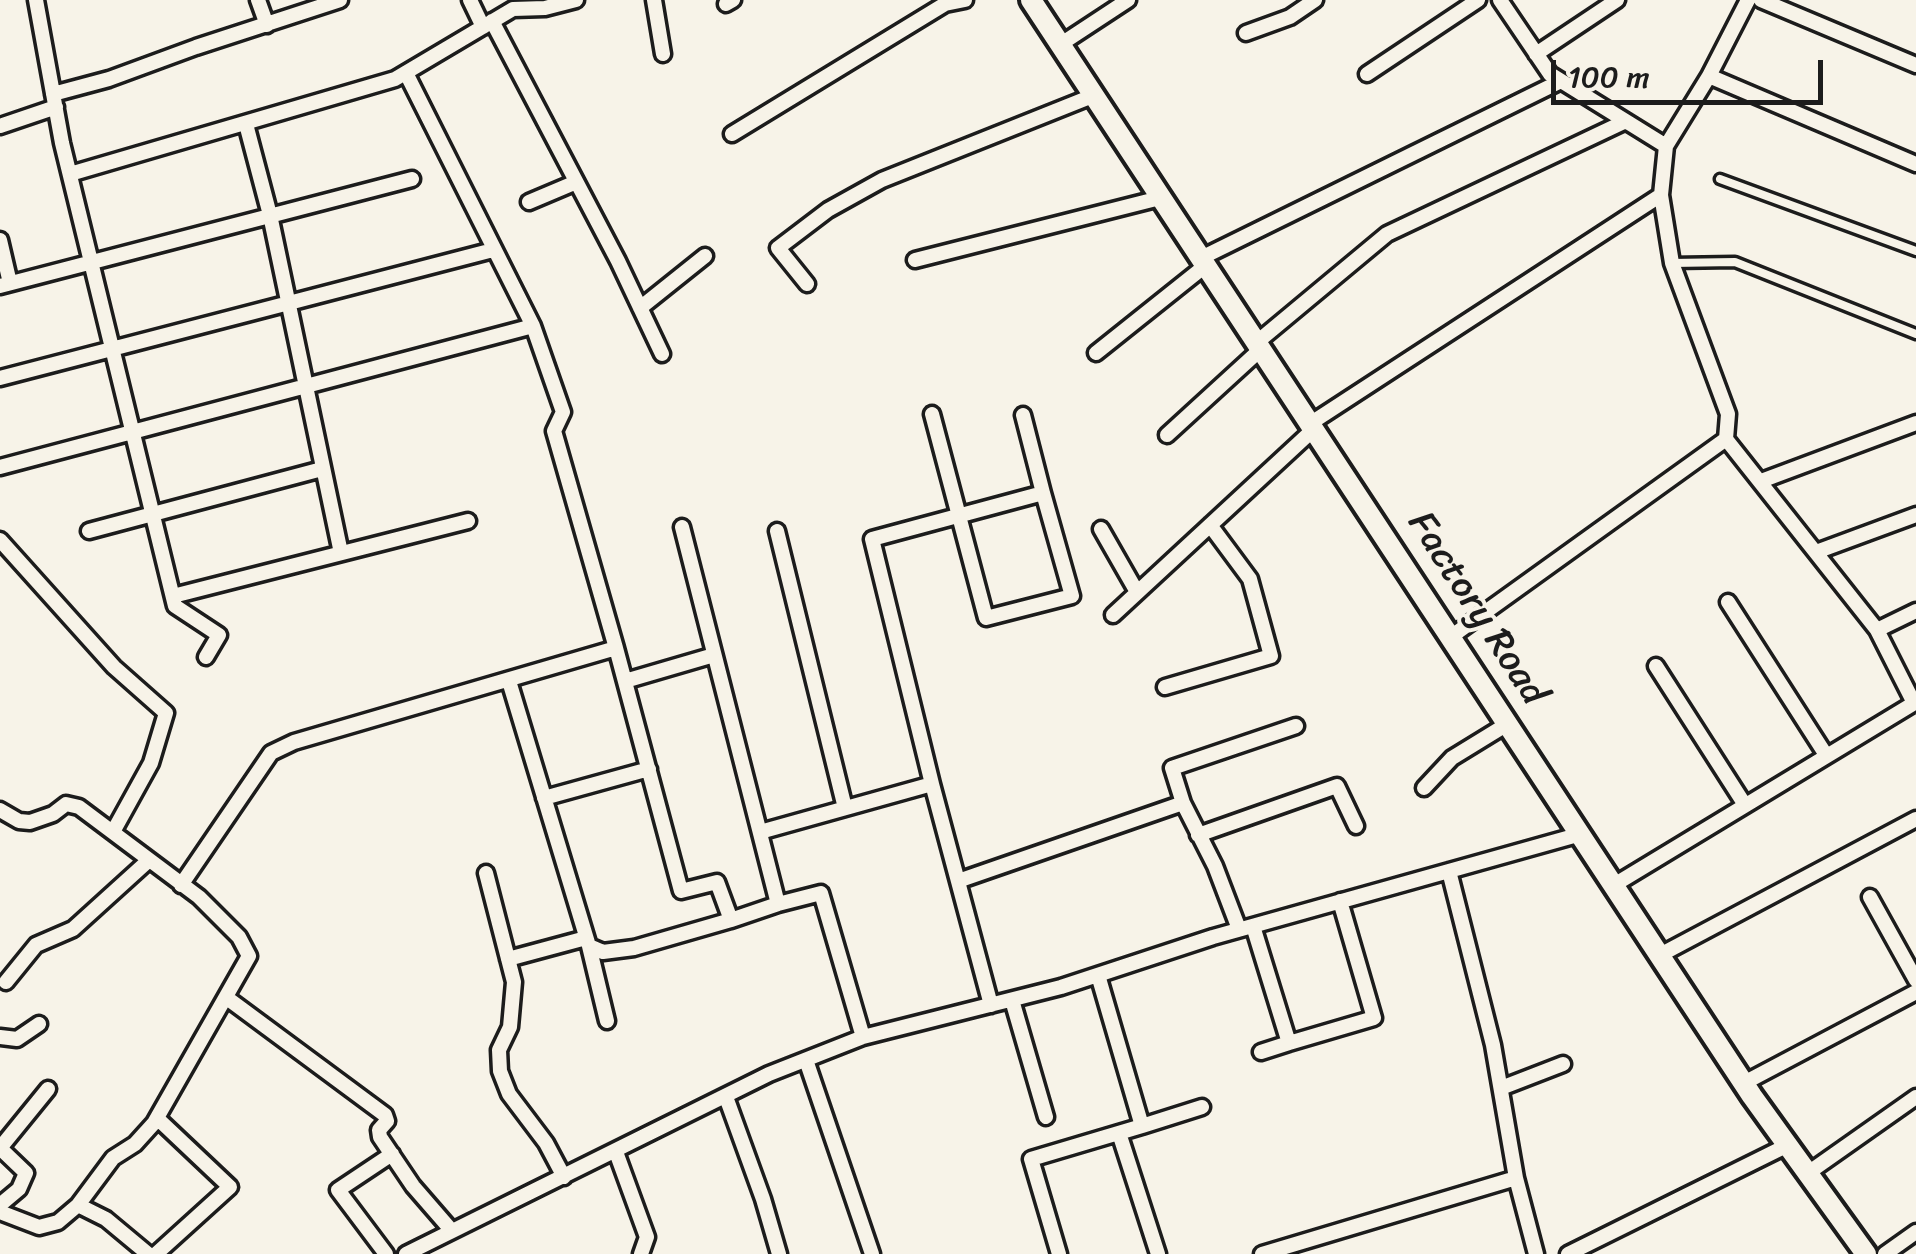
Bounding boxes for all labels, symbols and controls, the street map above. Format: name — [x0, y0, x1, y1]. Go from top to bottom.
scale bar — [1556, 40, 1828, 102]
text: 100 m — [1568, 50, 1650, 104]
street label: Factory Road — [1397, 504, 1555, 714]

